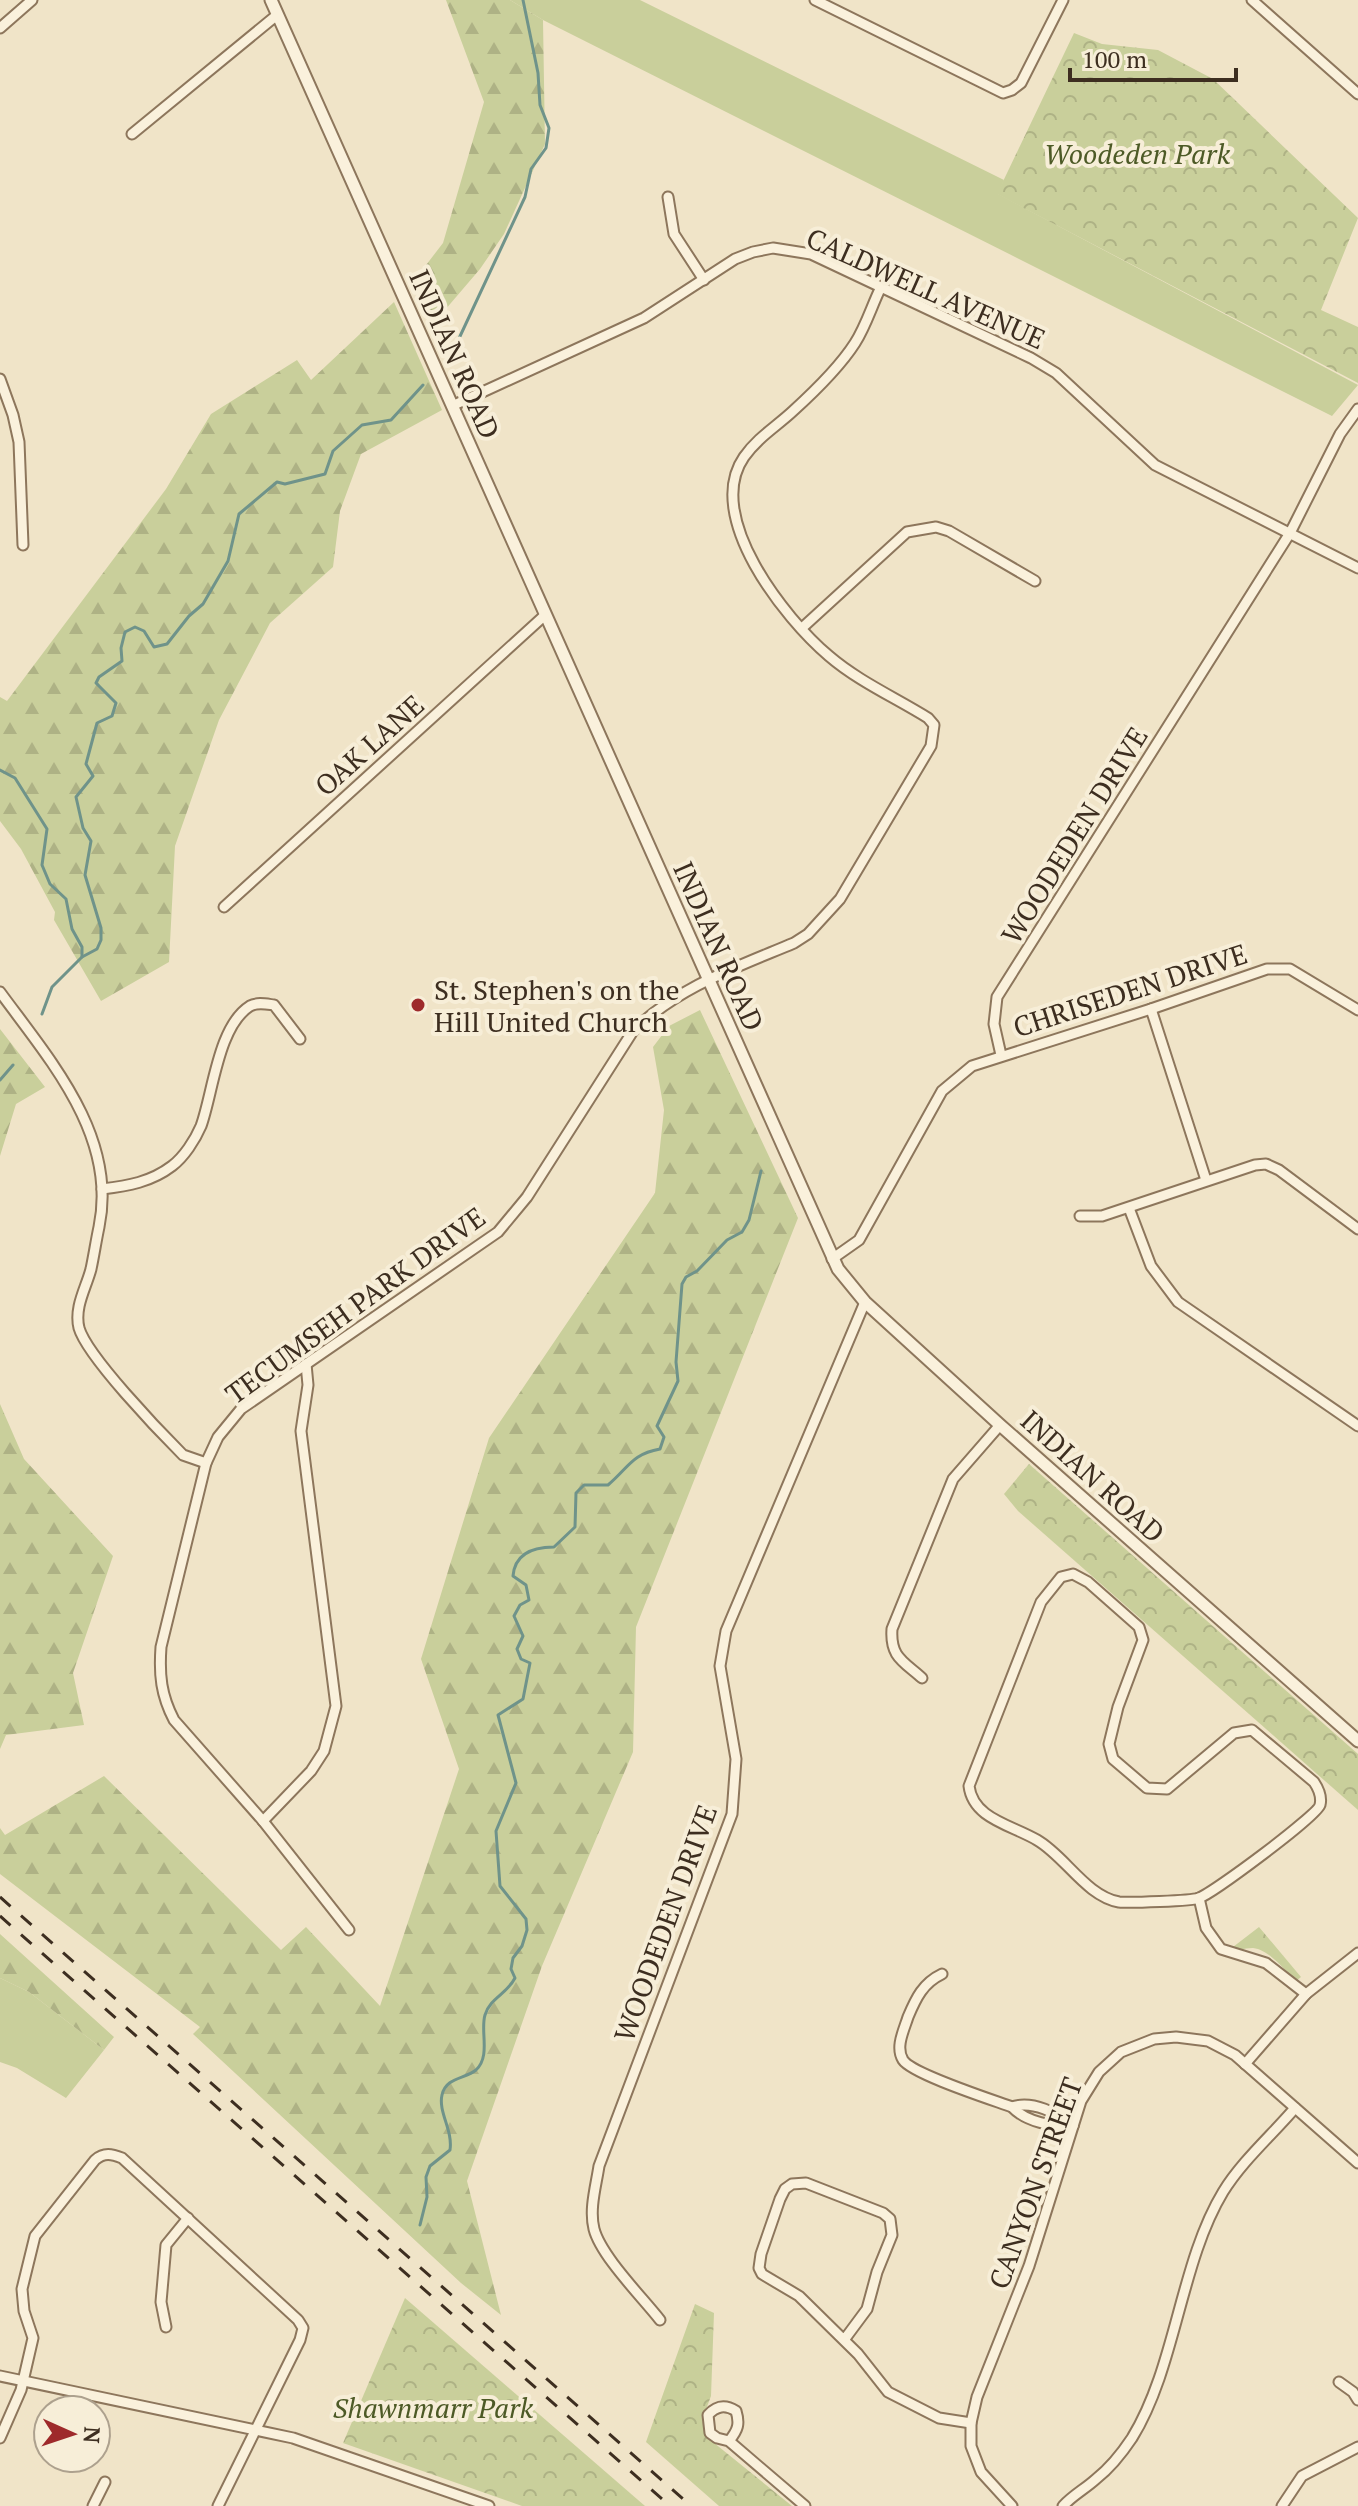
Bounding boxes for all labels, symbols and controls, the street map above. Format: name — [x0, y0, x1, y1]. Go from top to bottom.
scale bar — [1070, 32, 1236, 82]
text: 100 m — [1082, 43, 1147, 75]
park label: Woodeden Park — [1044, 135, 1231, 172]
street label: CALDWELL AVENUE — [801, 219, 1051, 357]
street label: INDIAN ROAD — [401, 264, 509, 444]
street label: OAK LANE — [307, 686, 431, 804]
street label: WOODEDEN DRIVE — [992, 720, 1156, 950]
street label: INDIAN ROAD — [665, 856, 773, 1036]
street label: CHRISEDEN DRIVE — [1008, 935, 1252, 1045]
place label: St. Stephen's on the Hill United Church — [434, 971, 680, 1040]
marker: St. Stephen's on the Hill United Church — [409, 996, 427, 1014]
street label: TECUMSEH PARK DRIVE — [218, 1198, 492, 1412]
street label: INDIAN ROAD — [1013, 1401, 1173, 1551]
street label: WOODEDEN DRIVE — [605, 1800, 725, 2046]
street label: CANYON STREET — [980, 2072, 1090, 2294]
park label: Shawnmarr Park — [333, 2389, 534, 2426]
north arrow — [32, 2394, 112, 2474]
text: N — [78, 2426, 107, 2444]

